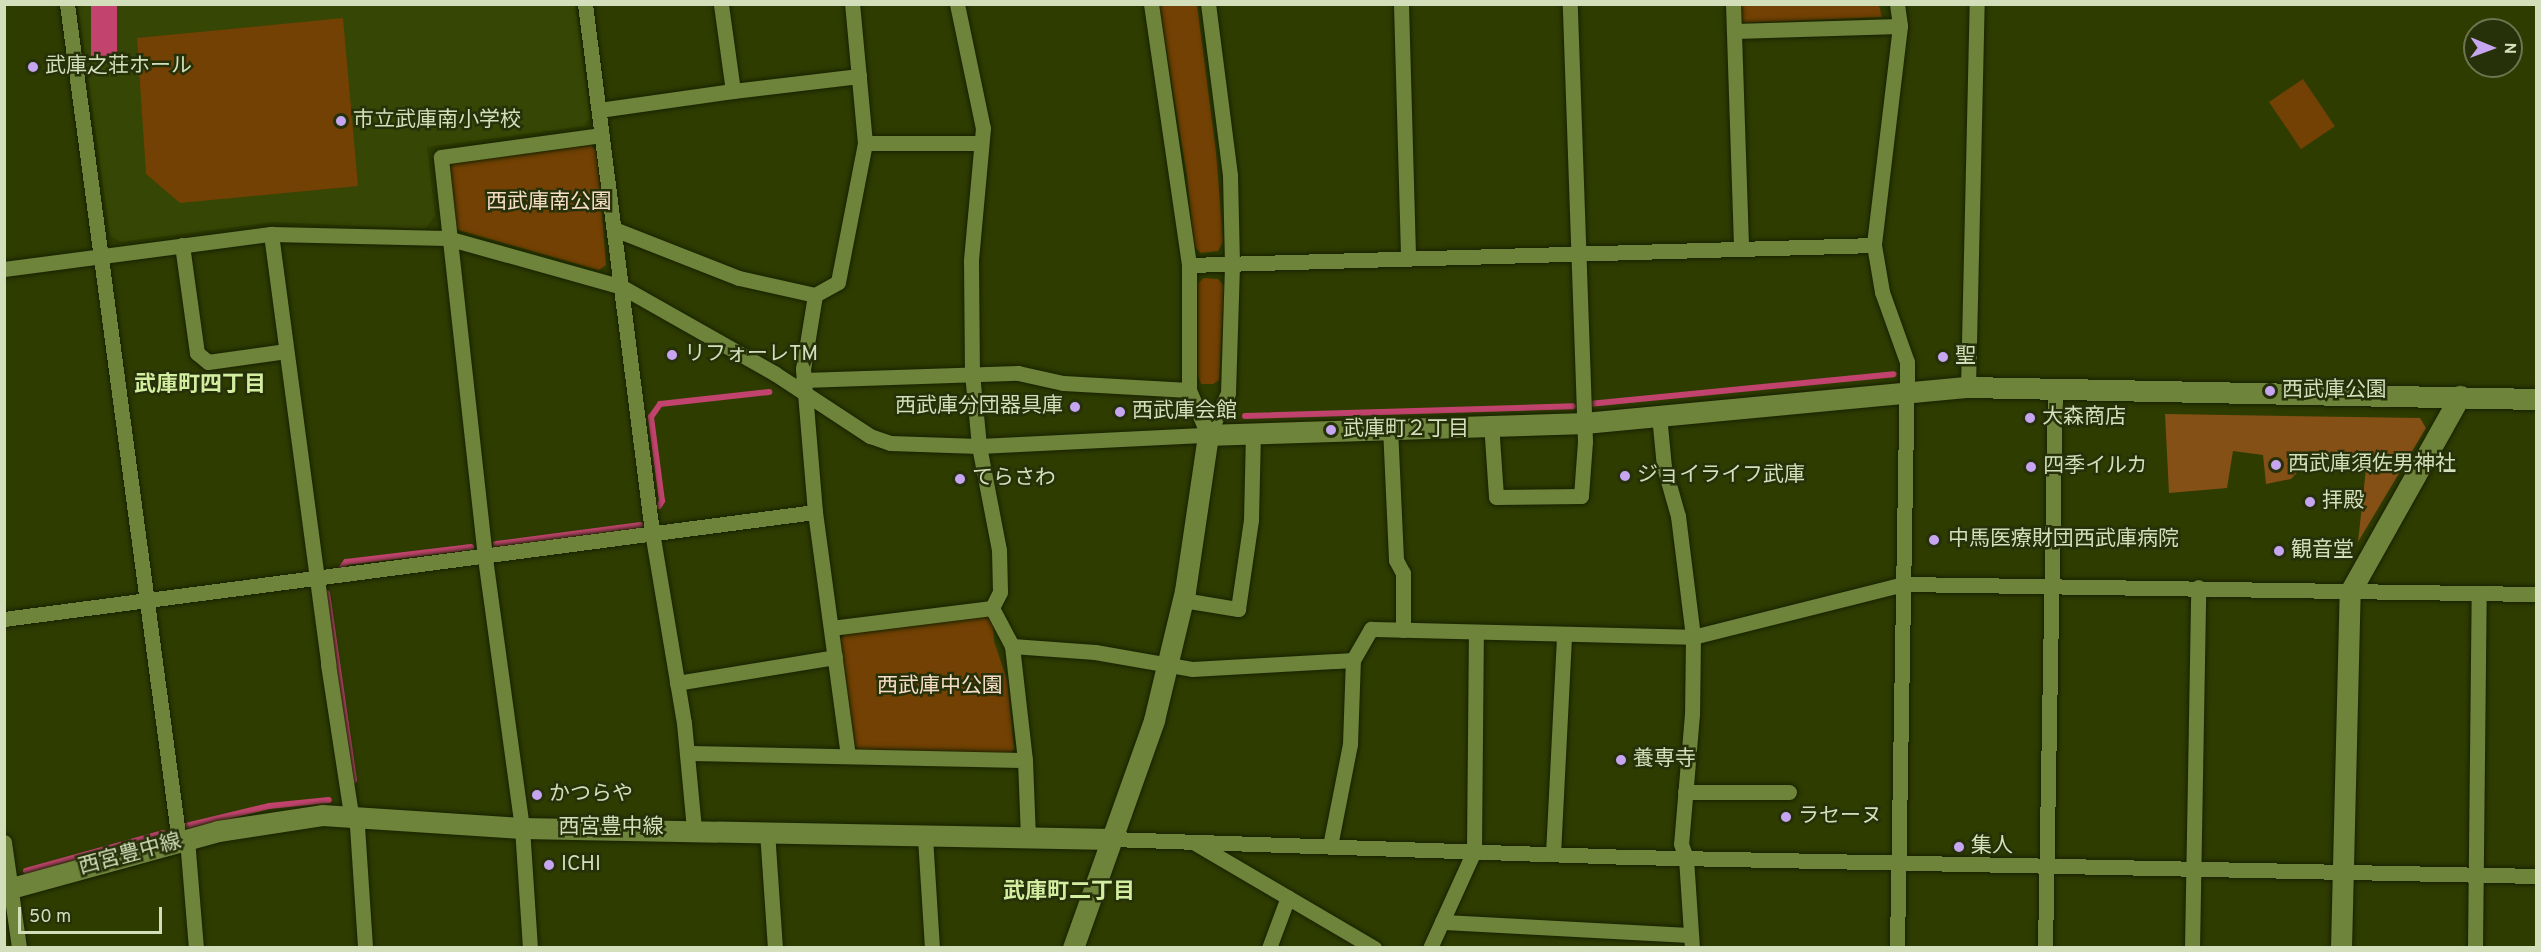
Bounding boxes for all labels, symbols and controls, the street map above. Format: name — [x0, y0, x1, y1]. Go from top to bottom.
north arrow — [2463, 18, 2523, 78]
text: N — [2499, 42, 2519, 54]
place label: 武庫之荘ホール — [45, 54, 192, 80]
marker: 武庫之荘ホール — [26, 60, 40, 74]
place label: 市立武庫南小学校 — [353, 108, 521, 134]
marker: 市立武庫南小学校 — [334, 114, 348, 128]
park label: 西武庫南公園 — [486, 190, 612, 216]
place label: リフォーレTM — [684, 342, 818, 368]
place label: 聖 — [1955, 344, 1976, 370]
marker: リフォーレTM — [665, 348, 679, 362]
marker: 聖 — [1936, 350, 1950, 364]
district label: 武庫町四丁目 — [134, 373, 266, 399]
place label: 西武庫公園 — [2282, 378, 2387, 404]
marker: 西武庫公園 — [2263, 384, 2277, 398]
place label: 西武庫分団器具庫 — [895, 394, 1063, 420]
place label: 西武庫会館 — [1132, 399, 1237, 425]
marker: 西武庫分団器具庫 — [1068, 400, 1082, 414]
marker: 西武庫会館 — [1113, 405, 1127, 419]
place label: 大森商店 — [2042, 405, 2126, 431]
marker: 大森商店 — [2023, 411, 2037, 425]
place label: 武庫町２丁目 — [1343, 417, 1469, 443]
marker: 武庫町２丁目 — [1324, 423, 1338, 437]
place label: 西武庫須佐男神社 — [2288, 452, 2456, 478]
place label: 四季イルカ — [2043, 454, 2148, 480]
marker: 西武庫須佐男神社 — [2269, 458, 2283, 472]
marker: 四季イルカ — [2024, 460, 2038, 474]
place label: ジョイライフ武庫 — [1637, 463, 1805, 489]
place label: てらさわ — [972, 466, 1056, 492]
marker: ジョイライフ武庫 — [1618, 469, 1632, 483]
marker: てらさわ — [953, 472, 967, 486]
place label: 拝殿 — [2322, 489, 2364, 515]
marker: 拝殿 — [2303, 495, 2317, 509]
place label: 中馬医療財団西武庫病院 — [1948, 527, 2179, 553]
marker: 中馬医療財団西武庫病院 — [1925, 531, 1943, 549]
place label: 観音堂 — [2291, 538, 2354, 564]
marker: 観音堂 — [2272, 544, 2286, 558]
park label: 西武庫中公園 — [877, 674, 1003, 700]
place label: 養専寺 — [1633, 747, 1696, 773]
marker: 養専寺 — [1614, 753, 1628, 767]
place label: かつらや — [549, 782, 633, 808]
marker: かつらや — [530, 788, 544, 802]
place label: ラセーヌ — [1798, 804, 1882, 830]
marker: ラセーヌ — [1779, 810, 1793, 824]
street label: 西宮豊中線 — [559, 815, 663, 841]
street label: 西宮豊中線 — [76, 829, 184, 881]
place label: 集人 — [1971, 834, 2013, 860]
marker: 集人 — [1952, 840, 1966, 854]
place label: ICHI — [561, 852, 601, 878]
marker: ICHI — [542, 858, 556, 872]
district label: 武庫町二丁目 — [1003, 880, 1135, 906]
scale bar — [21, 895, 165, 933]
text: 50 m — [29, 906, 71, 929]

